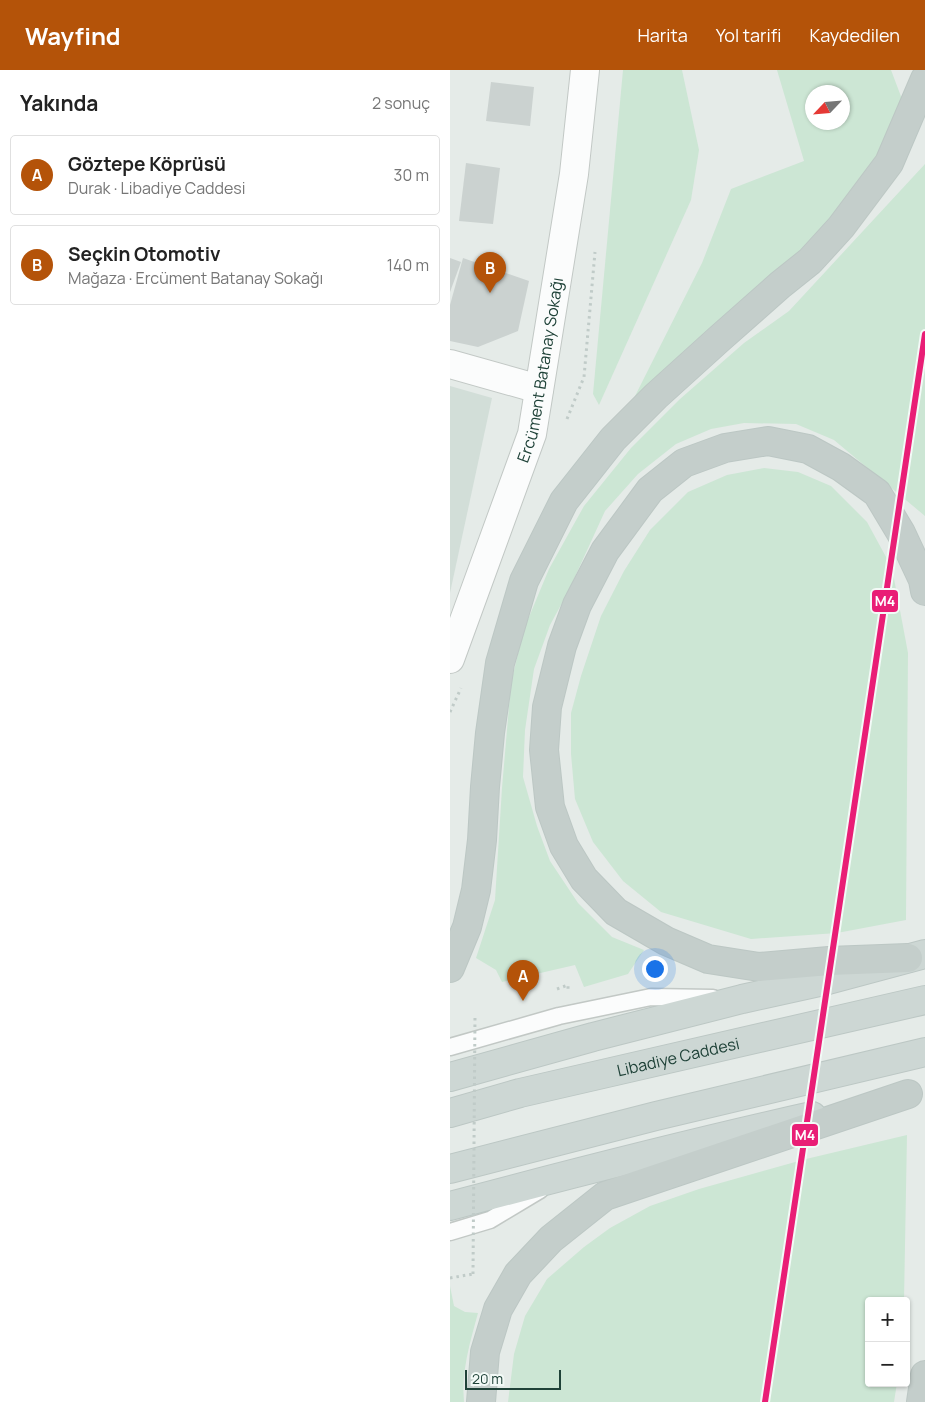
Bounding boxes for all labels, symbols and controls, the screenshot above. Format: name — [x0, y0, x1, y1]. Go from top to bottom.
text: Wayfind — [25, 19, 121, 52]
text: Harita — [638, 23, 688, 47]
text: Yol tarifi — [716, 23, 782, 47]
text: Kaydedilen — [810, 23, 900, 47]
north arrow — [805, 85, 850, 130]
text: Yakında — [20, 89, 98, 117]
text: 2 sonuç — [372, 92, 430, 114]
text: Göztepe Köprüsü — [68, 151, 226, 177]
text: A — [32, 164, 42, 186]
text: 30 m — [394, 164, 429, 186]
text: Durak · Libadiye Caddesi — [68, 177, 245, 199]
text: Seçkin Otomotiv — [68, 241, 221, 267]
pin: B — [474, 252, 506, 293]
text: B — [32, 254, 42, 276]
text: 140 m — [387, 254, 429, 276]
text: Mağaza · Ercüment Batanay Sokağı — [68, 267, 323, 289]
street label: Ercüment Batanay Sokağı — [512, 276, 568, 465]
line badge: M4 — [871, 589, 899, 613]
text: M4 — [875, 591, 895, 610]
your location — [642, 956, 668, 982]
pin: A — [507, 960, 539, 1001]
street label: Libadiye Caddesi — [615, 1032, 741, 1081]
line badge: M4 — [791, 1123, 819, 1147]
text: M4 — [795, 1125, 815, 1144]
map controls — [865, 1297, 910, 1387]
button: + — [865, 1297, 910, 1342]
button: − — [865, 1342, 910, 1387]
scale bar — [465, 1367, 561, 1390]
text: 20 m — [472, 1369, 503, 1388]

